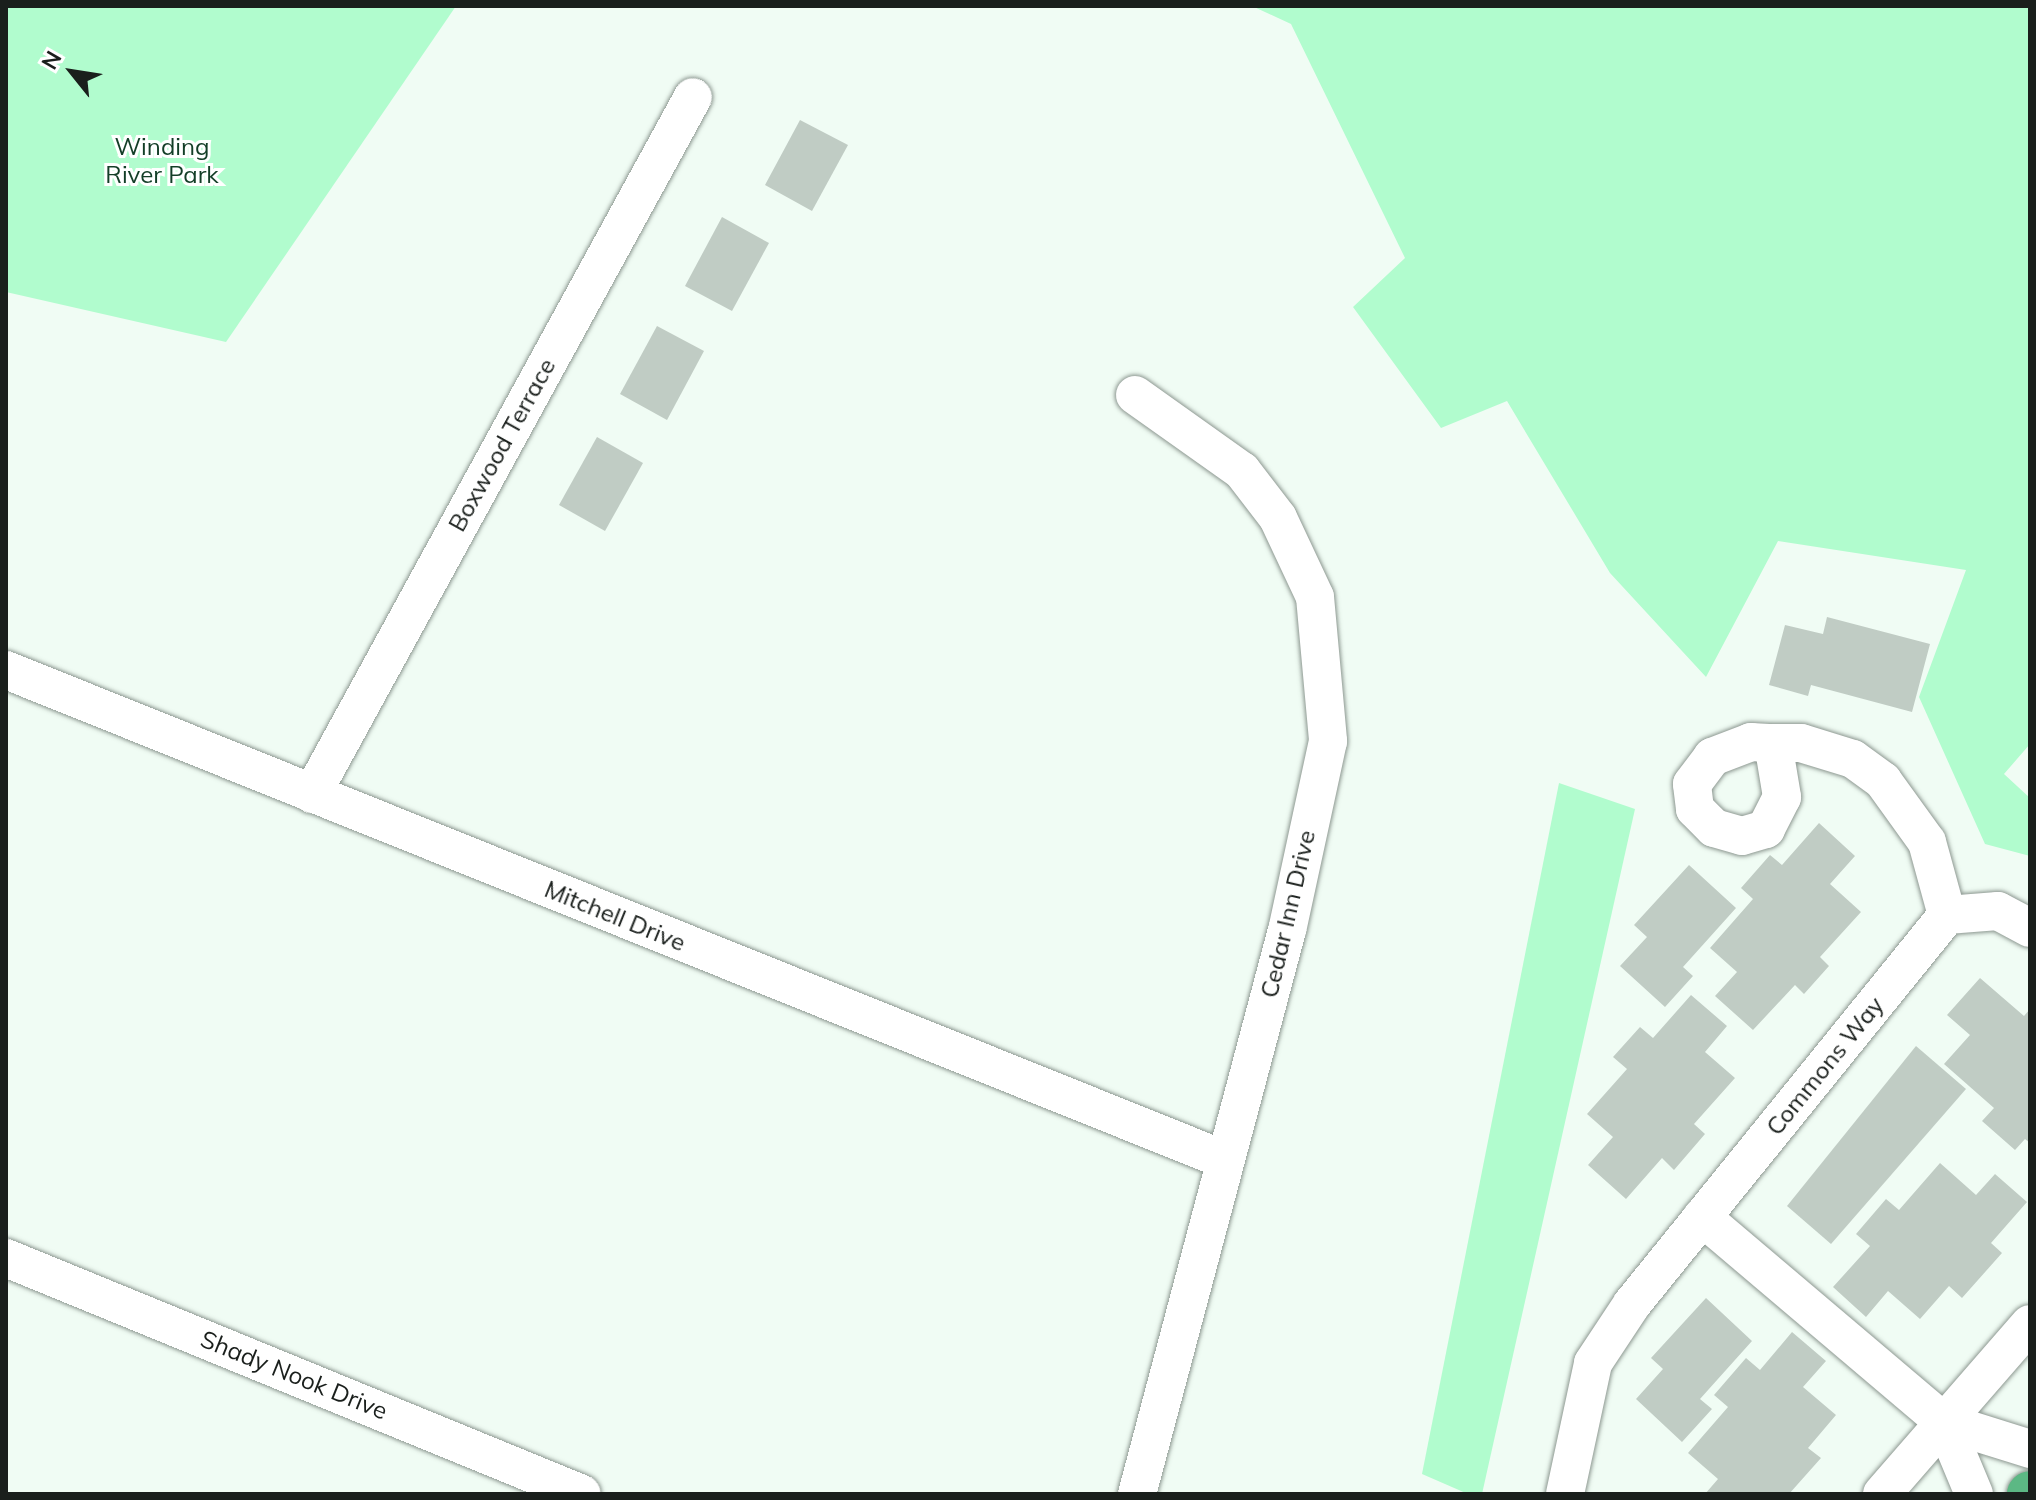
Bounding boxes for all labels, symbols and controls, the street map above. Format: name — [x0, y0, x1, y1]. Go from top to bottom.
north arrow — [32, 32, 112, 112]
text: N — [35, 46, 67, 74]
park label: Winding River Park — [105, 133, 219, 189]
street label: Boxwood Terrace — [443, 354, 561, 536]
street label: Cedar Inn Drive — [1255, 827, 1321, 1001]
street label: Mitchell Drive — [540, 875, 690, 957]
street label: Commons Way — [1760, 991, 1890, 1141]
street label: Shady Nook Drive — [196, 1324, 392, 1426]

